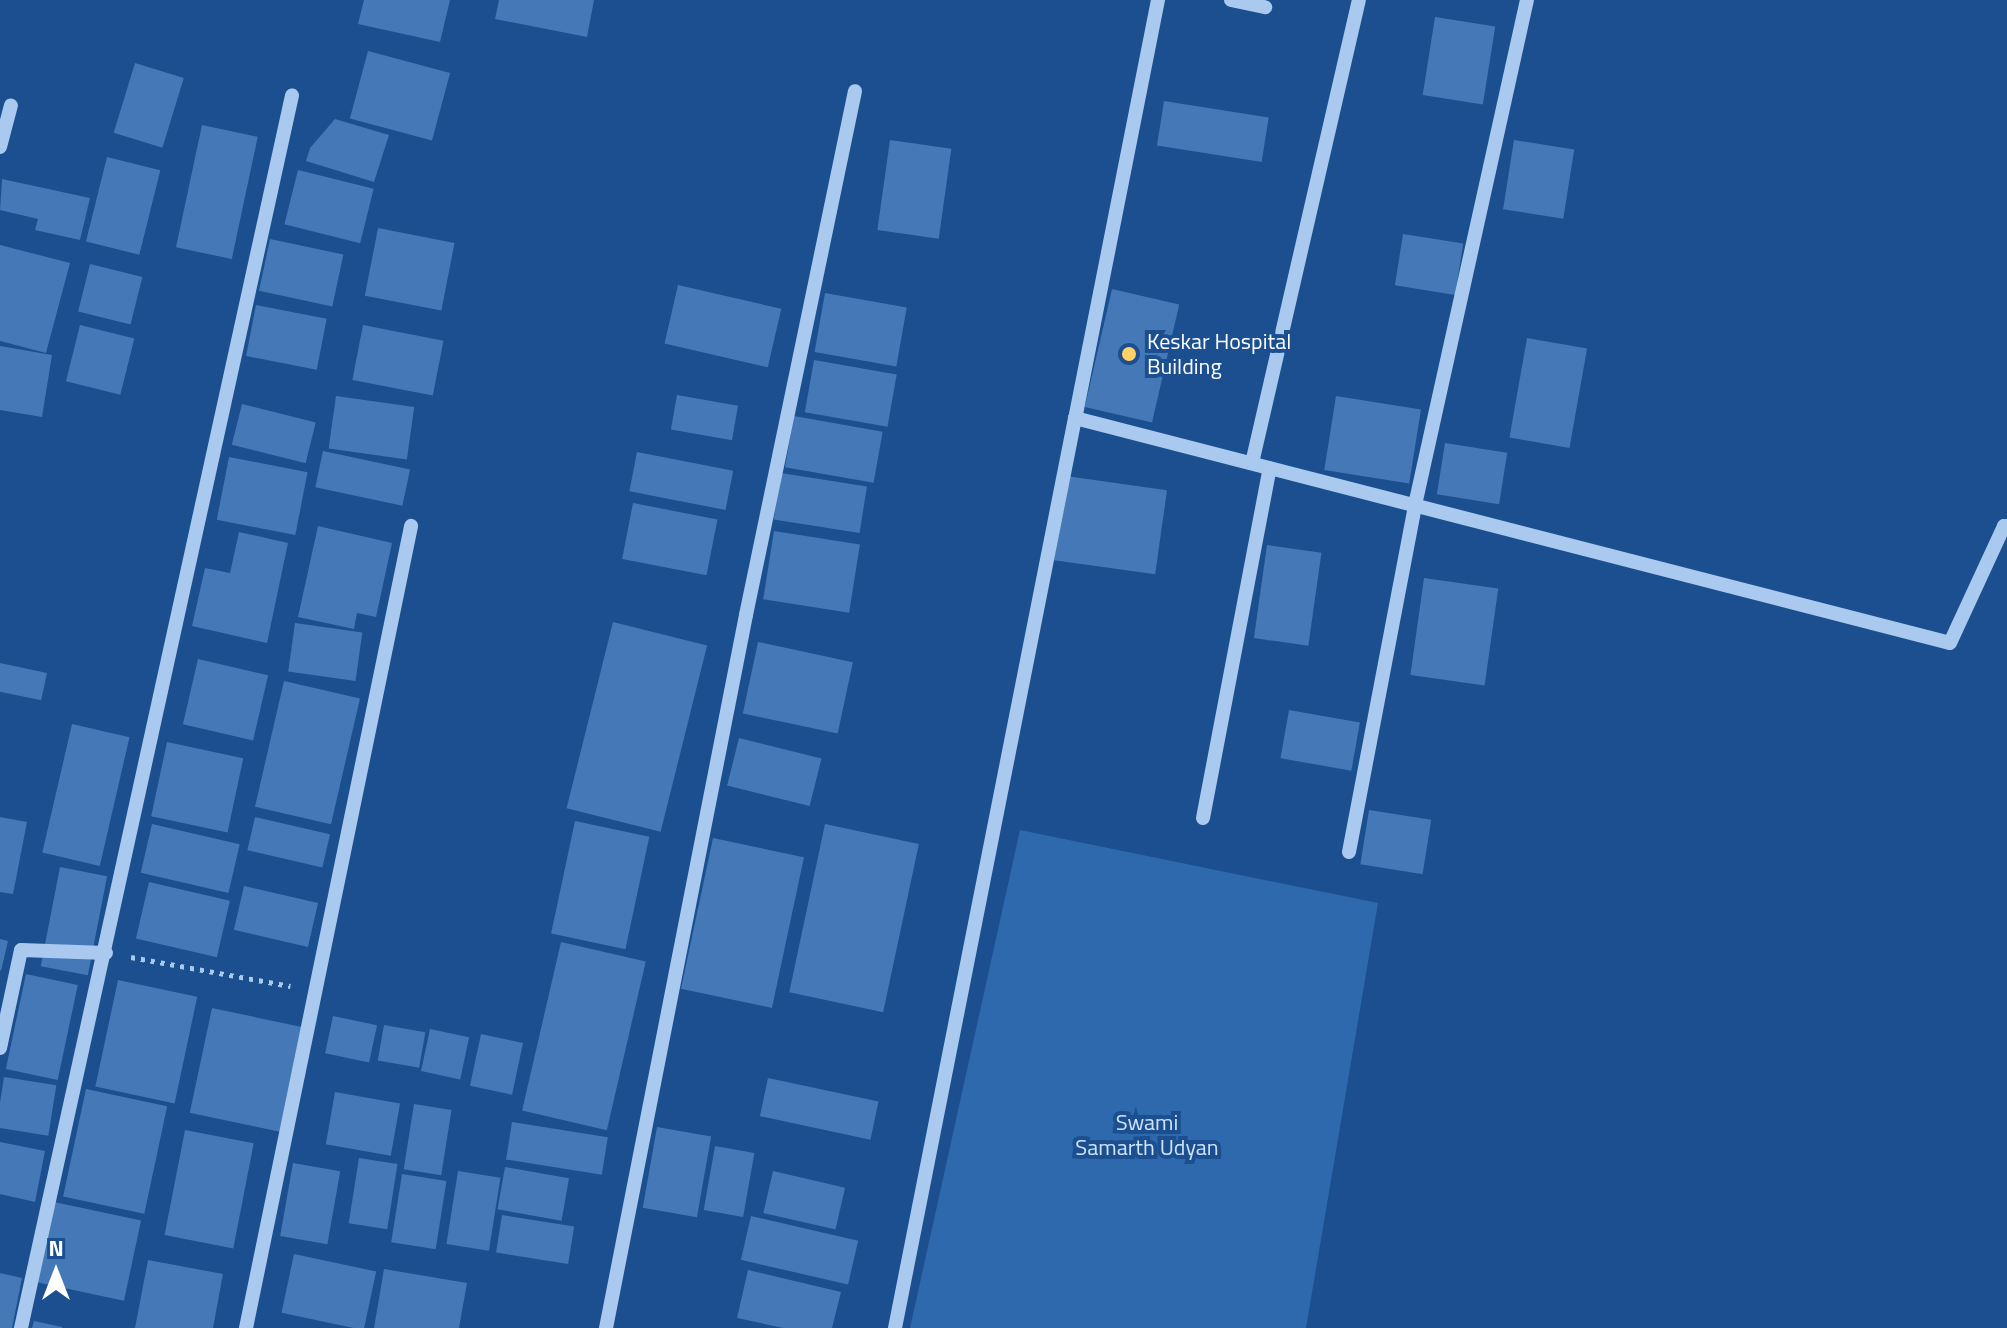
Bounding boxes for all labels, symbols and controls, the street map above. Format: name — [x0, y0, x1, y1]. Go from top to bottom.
place label: Keskar Hospital Building — [1147, 328, 1291, 380]
marker: Keskar Hospital Building — [1118, 343, 1140, 365]
park label: Swami Samarth Udyan — [1075, 1109, 1219, 1160]
text: N — [48, 1231, 64, 1265]
north arrow — [16, 1232, 96, 1312]

